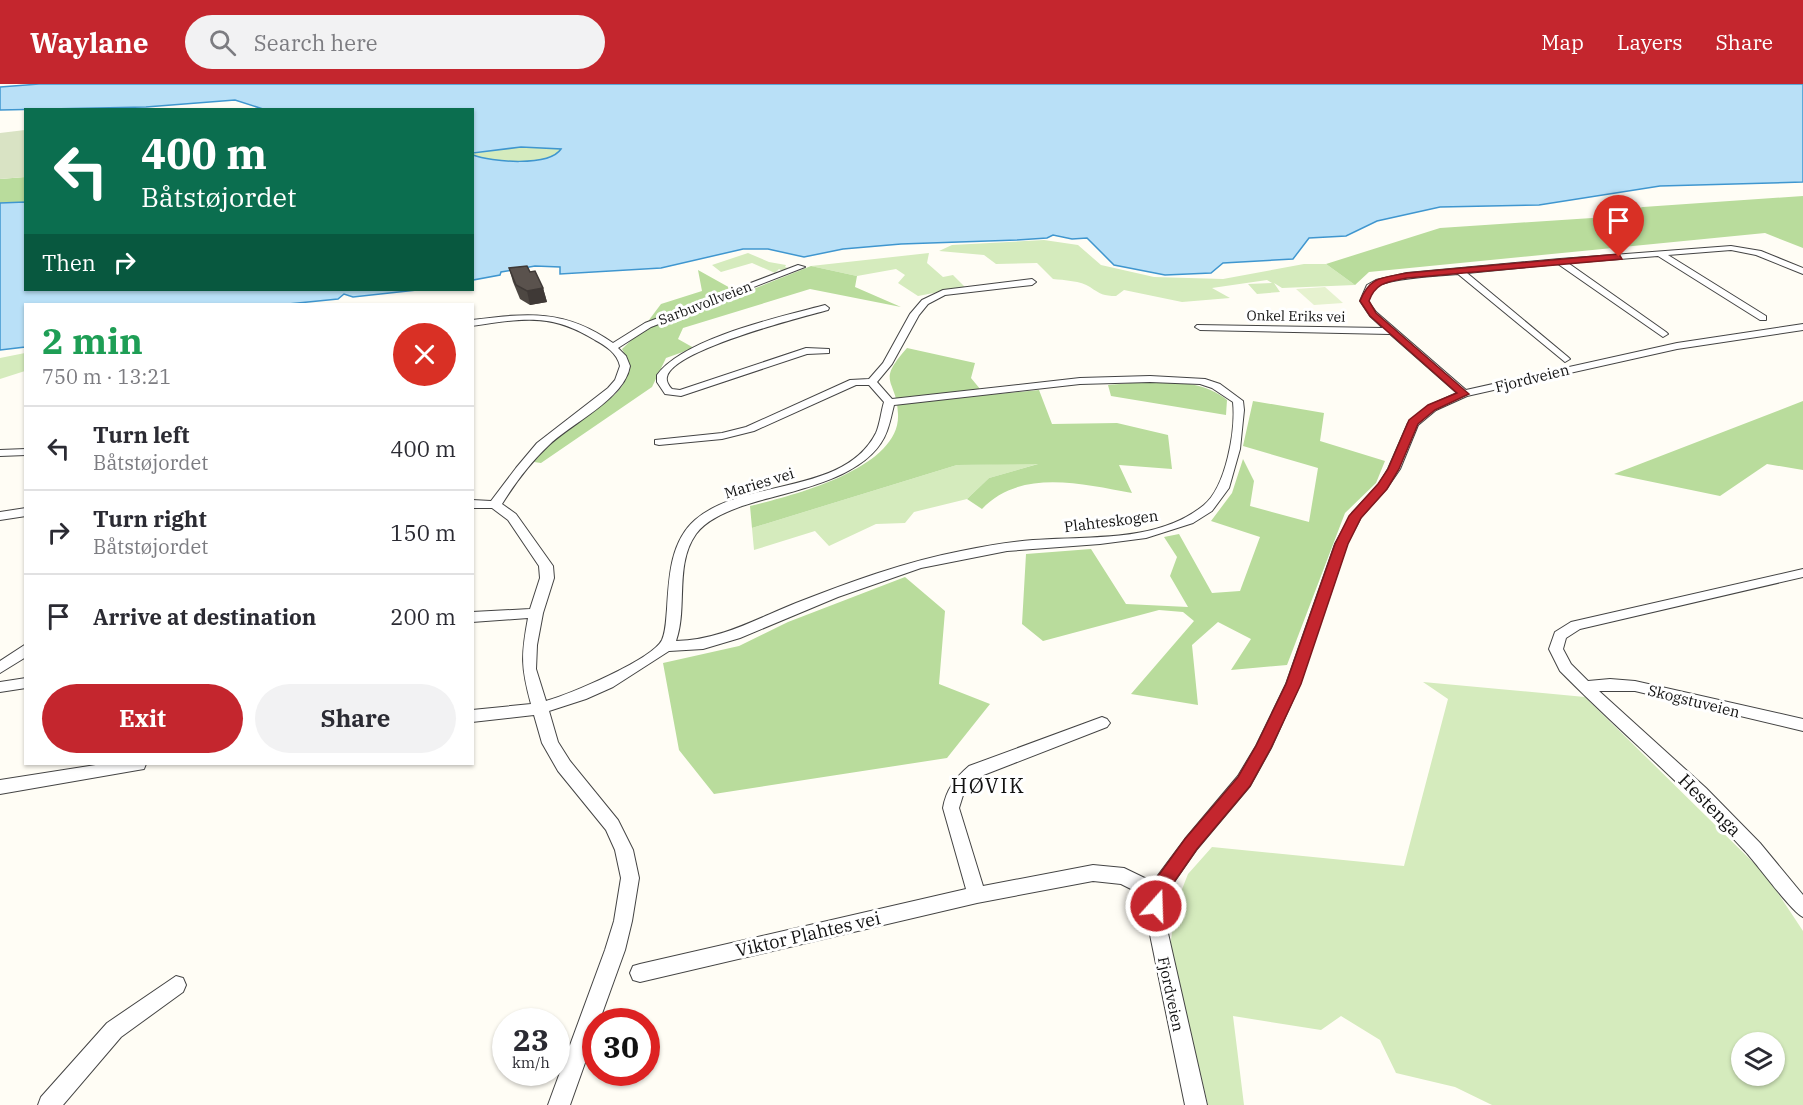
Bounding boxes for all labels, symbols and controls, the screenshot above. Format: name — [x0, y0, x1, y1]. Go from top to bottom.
search box — [185, 15, 605, 69]
text: Waylane — [30, 24, 149, 61]
icon: search — [206, 26, 239, 59]
text: Search here — [254, 28, 378, 57]
text: Map — [1541, 28, 1584, 56]
text: Layers — [1617, 28, 1683, 56]
text: Share — [1716, 28, 1773, 56]
text: 400 m — [141, 126, 267, 181]
icon: left — [42, 132, 120, 210]
text: Båtstøjordet — [141, 179, 297, 214]
pin — [1593, 195, 1644, 257]
icon: arrive — [1602, 204, 1635, 237]
icon: right — [108, 246, 141, 279]
text: Then — [42, 248, 96, 277]
street label: Sarbuvollveien — [656, 277, 754, 329]
street label: Onkel Eriks vei — [1246, 306, 1346, 326]
text: 2 min — [42, 317, 143, 364]
button: close — [393, 323, 456, 386]
street label: Fjordveien — [1493, 359, 1572, 396]
text: 750 m · 13:21 — [42, 363, 171, 390]
text: Turn left — [93, 420, 189, 449]
icon: left — [42, 432, 75, 465]
text: 400 m — [390, 434, 456, 463]
text: Båtstøjordet — [93, 449, 208, 476]
street label: Maries vei — [722, 463, 797, 503]
text: Turn right — [93, 504, 207, 533]
street label: Plahteskogen — [1063, 506, 1160, 536]
icon: right — [42, 516, 75, 549]
text: 150 m — [390, 518, 456, 547]
text: Båtstøjordet — [93, 533, 208, 560]
icon: arrive — [42, 600, 75, 633]
text: Arrive at destination — [93, 602, 316, 631]
text: 200 m — [390, 602, 456, 631]
street label: Skogstuveien — [1646, 680, 1742, 722]
button: Exit — [42, 684, 243, 753]
button: Share — [255, 684, 456, 753]
street label: Hestenga — [1674, 769, 1746, 841]
district label: HØVIK — [951, 771, 1025, 799]
position arrow — [1124, 874, 1188, 938]
street label: Viktor Plahtes vei — [733, 906, 883, 962]
street label: Fjordveien — [1154, 955, 1188, 1034]
speed limit sign: 30 — [582, 1008, 660, 1086]
text: 23 — [513, 1020, 549, 1059]
map controls — [1731, 1032, 1785, 1086]
button: layers — [1731, 1032, 1785, 1086]
text: km/h — [512, 1053, 550, 1072]

